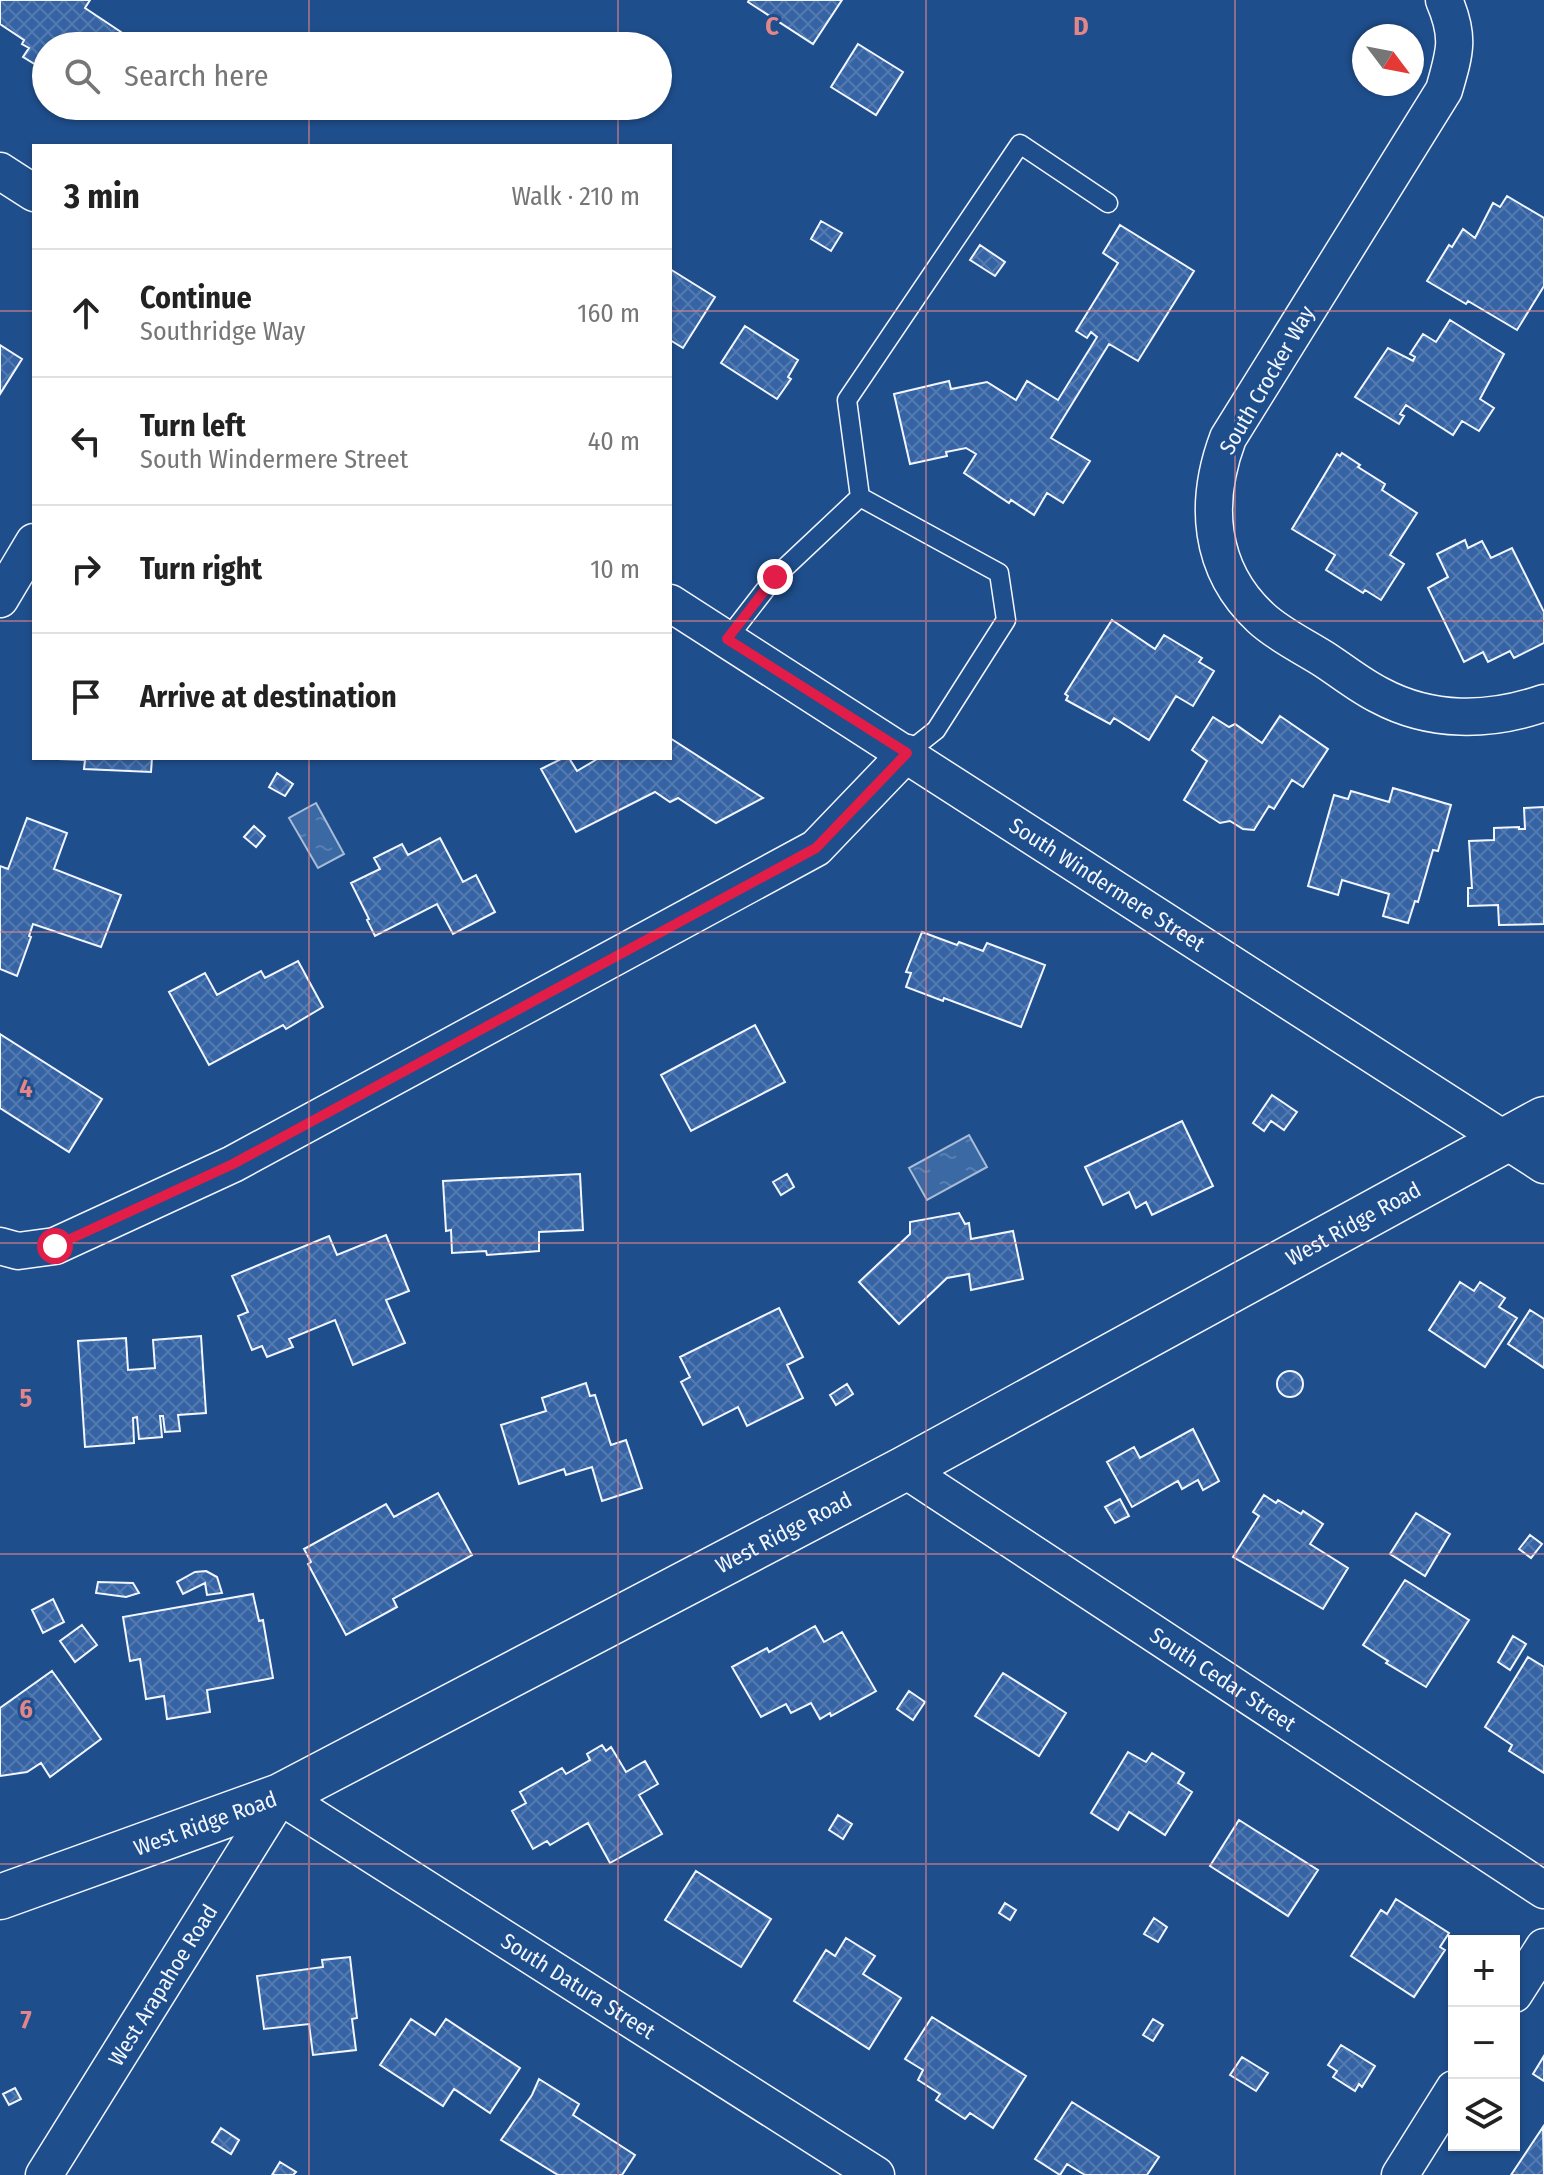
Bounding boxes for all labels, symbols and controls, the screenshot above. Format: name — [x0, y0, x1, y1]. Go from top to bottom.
text: C — [765, 11, 779, 42]
text: D — [1073, 11, 1089, 42]
north arrow — [1352, 24, 1424, 96]
search box — [32, 32, 672, 120]
icon: search — [60, 54, 104, 98]
text: Search here — [124, 58, 269, 94]
text: 3 min — [64, 176, 140, 217]
text: Walk · 210 m — [511, 181, 640, 212]
text: Continue — [140, 280, 252, 316]
icon: ahead — [64, 291, 108, 335]
text: 160 m — [577, 298, 640, 329]
street label: South Crocker Way — [1214, 301, 1320, 459]
text: Southridge Way — [140, 316, 305, 347]
text: Turn left — [140, 408, 246, 444]
icon: left — [64, 419, 108, 463]
text: 40 m — [588, 426, 640, 457]
text: South Windermere Street — [140, 444, 408, 475]
icon: right — [64, 547, 108, 591]
text: Turn right — [140, 551, 262, 587]
text: 10 m — [590, 554, 640, 585]
route end — [757, 559, 793, 595]
icon: arrive — [64, 675, 108, 719]
text: Arrive at destination — [140, 679, 397, 715]
street label: South Windermere Street — [1005, 811, 1211, 957]
text: 4 — [19, 1073, 33, 1104]
street label: West Ridge Road — [1281, 1176, 1425, 1271]
route start — [37, 1228, 73, 1264]
text: 5 — [20, 1383, 33, 1414]
street label: West Ridge Road — [711, 1485, 856, 1579]
street label: South Cedar Street — [1145, 1621, 1302, 1737]
text: 6 — [19, 1694, 33, 1725]
street label: West Ridge Road — [130, 1785, 280, 1861]
street label: West Arapahoe Road — [102, 1899, 223, 2071]
street label: South Datura Street — [496, 1927, 661, 2045]
map controls — [1448, 1935, 1520, 2151]
button: + — [1448, 1935, 1520, 2007]
text: 7 — [20, 2005, 32, 2036]
button: − — [1448, 2007, 1520, 2079]
button: layers — [1448, 2079, 1520, 2151]

